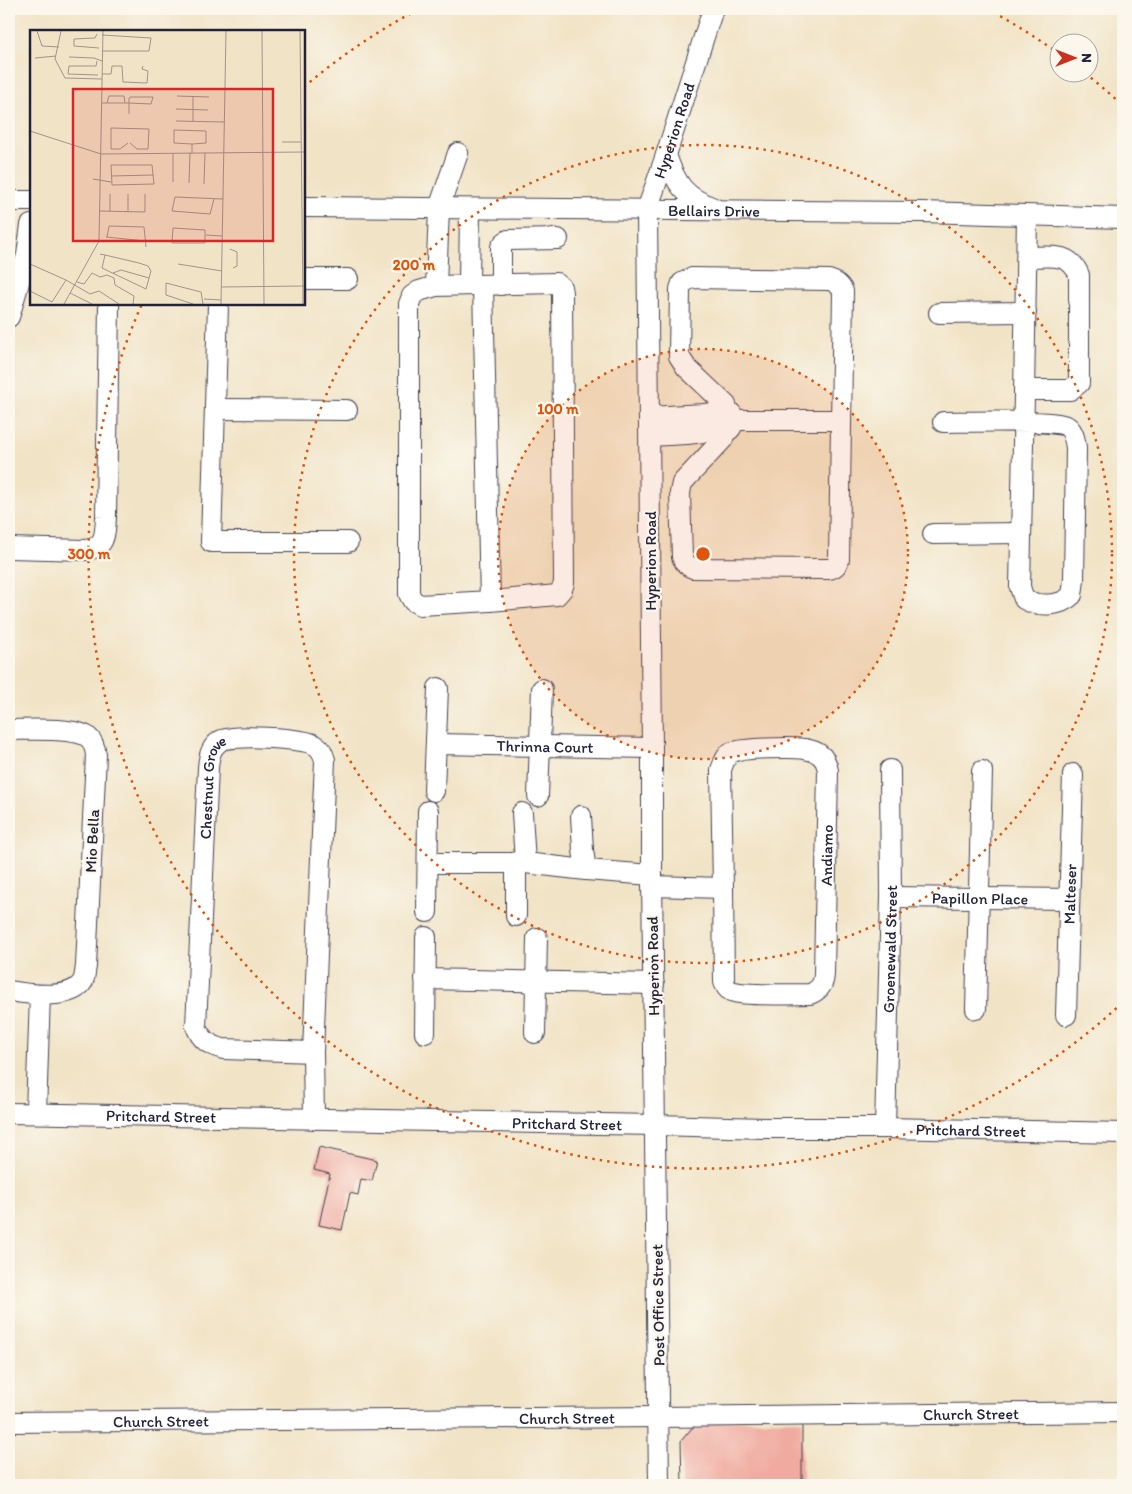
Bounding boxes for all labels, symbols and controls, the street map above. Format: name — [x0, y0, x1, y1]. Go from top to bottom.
inset map — [30, 30, 305, 305]
north arrow — [1050, 32, 1100, 82]
text: N — [1078, 53, 1095, 63]
street label: Hyperion Road — [649, 80, 698, 181]
street label: Bellairs Drive — [668, 200, 760, 220]
text: 200 m — [393, 256, 436, 274]
text: 100 m — [537, 400, 579, 418]
street label: Hyperion Road — [641, 511, 660, 611]
text: 300 m — [68, 545, 111, 563]
centre of rings — [694, 545, 712, 563]
street label: Chestnut Grove — [195, 730, 229, 840]
street label: Thrinna Court — [496, 736, 594, 756]
street label: Mio Bella — [81, 808, 103, 873]
street label: Andiamo — [816, 824, 836, 886]
street label: Malteser — [1059, 863, 1080, 924]
street label: Groenewald Street — [878, 885, 901, 1013]
street label: Papillon Place — [932, 888, 1028, 908]
street label: Hyperion Road — [643, 916, 663, 1016]
street label: Pritchard Street — [106, 1105, 216, 1126]
street label: Pritchard Street — [512, 1113, 622, 1134]
street label: Pritchard Street — [915, 1119, 1026, 1140]
street label: Post Office Street — [647, 1244, 669, 1366]
street label: Church Street — [923, 1404, 1019, 1424]
street label: Church Street — [519, 1408, 615, 1428]
street label: Church Street — [113, 1411, 209, 1431]

